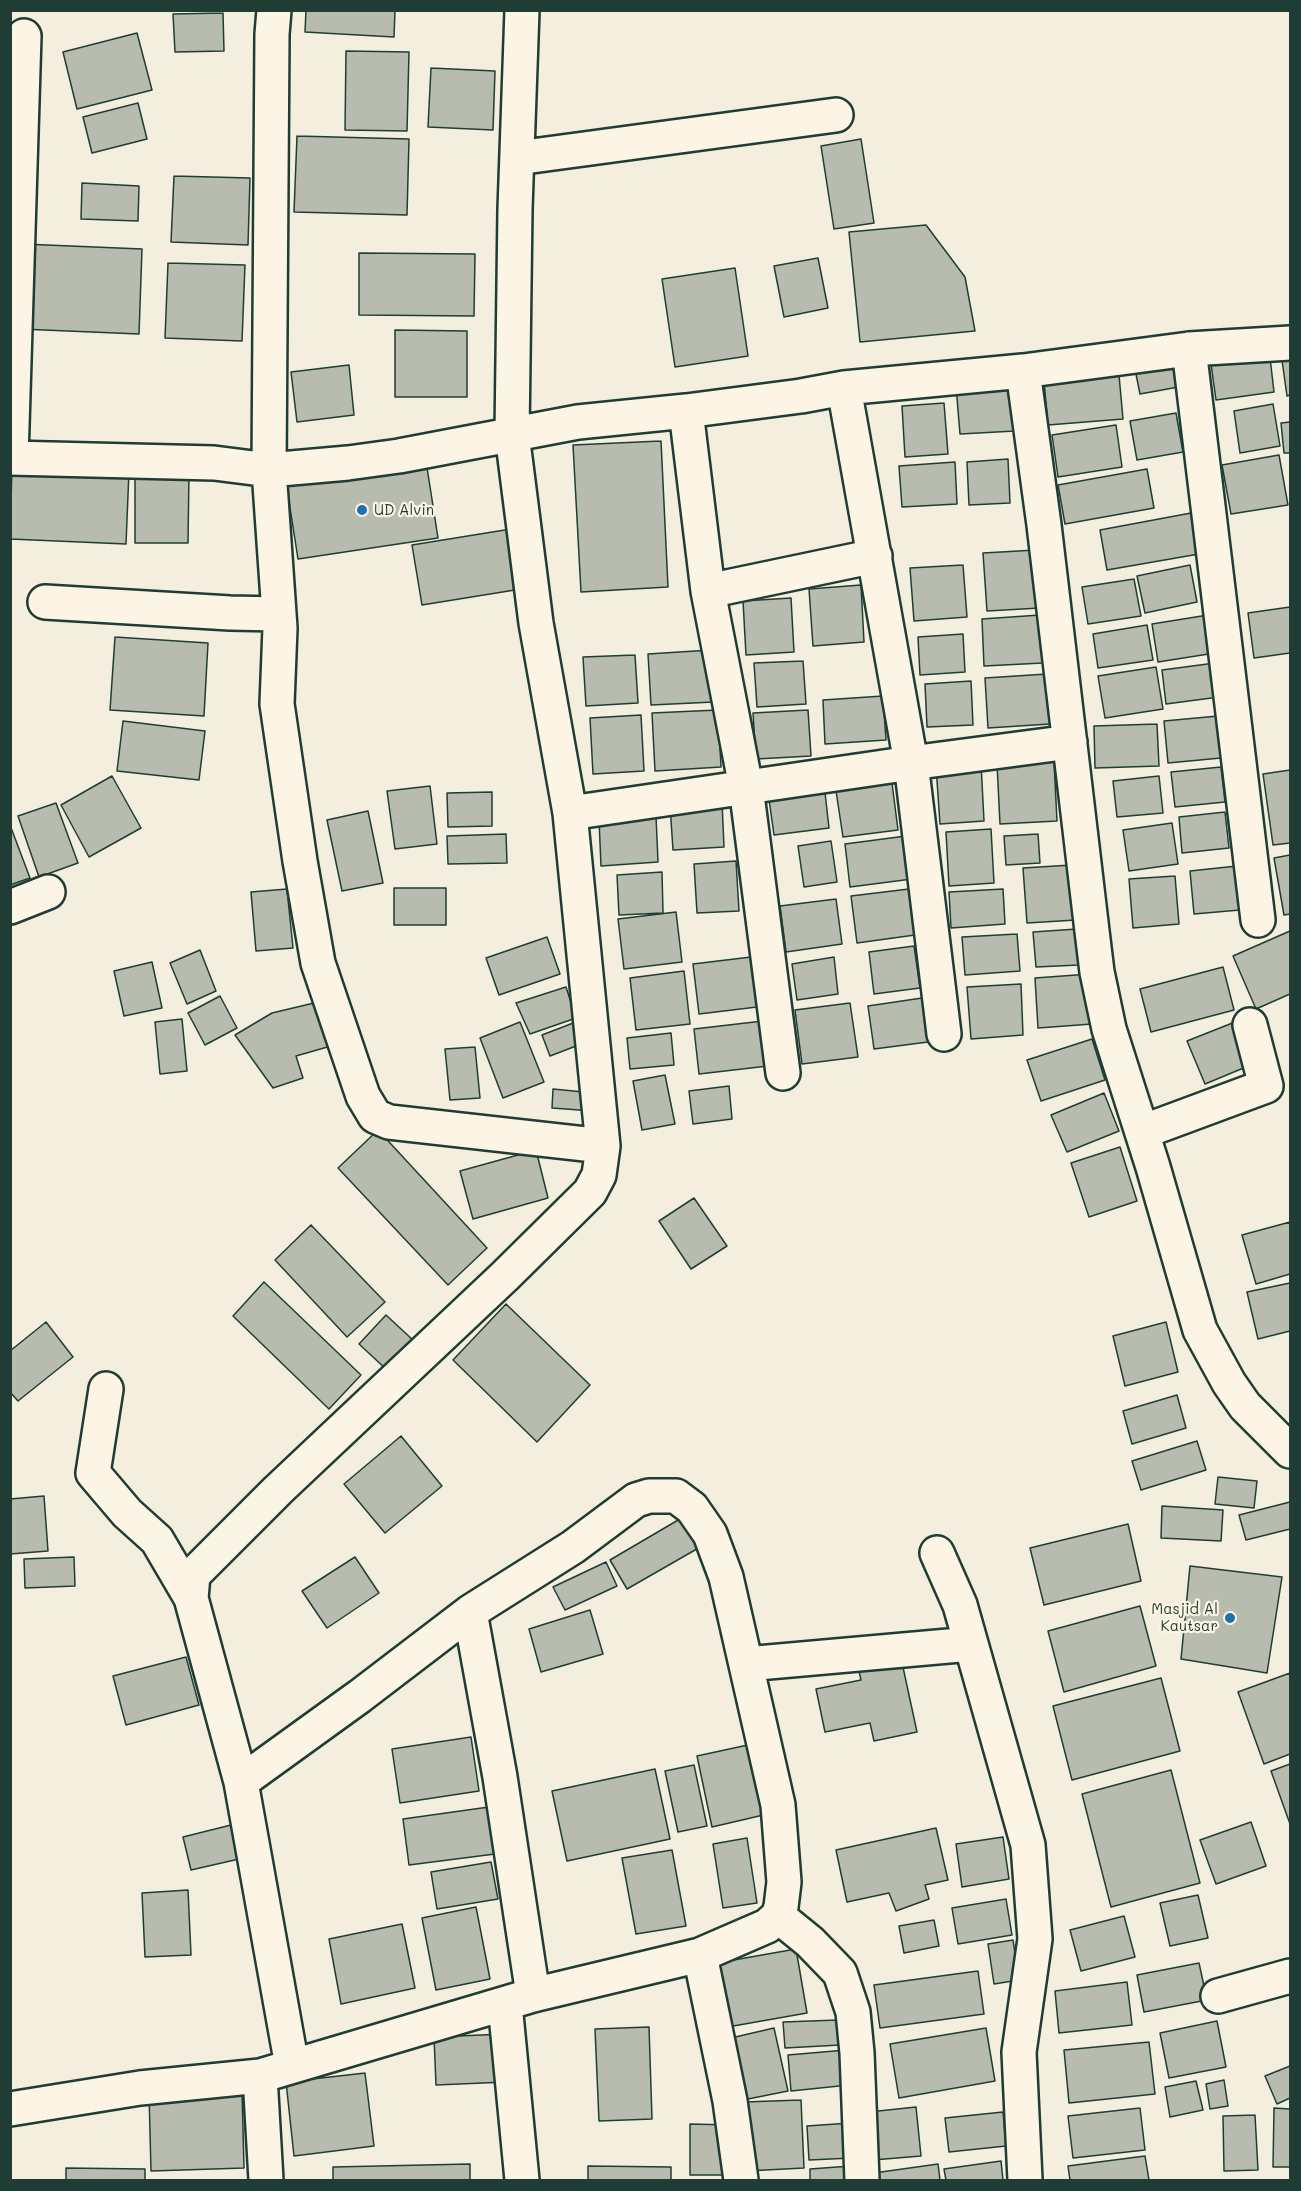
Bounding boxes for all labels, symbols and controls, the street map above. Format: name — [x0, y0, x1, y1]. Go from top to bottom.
place label: UD Alvin — [374, 501, 434, 519]
marker: UD Alvin — [355, 503, 369, 517]
place label: Masjid Al Kautsar — [1151, 1600, 1218, 1635]
marker: Masjid Al Kautsar — [1223, 1611, 1237, 1625]

